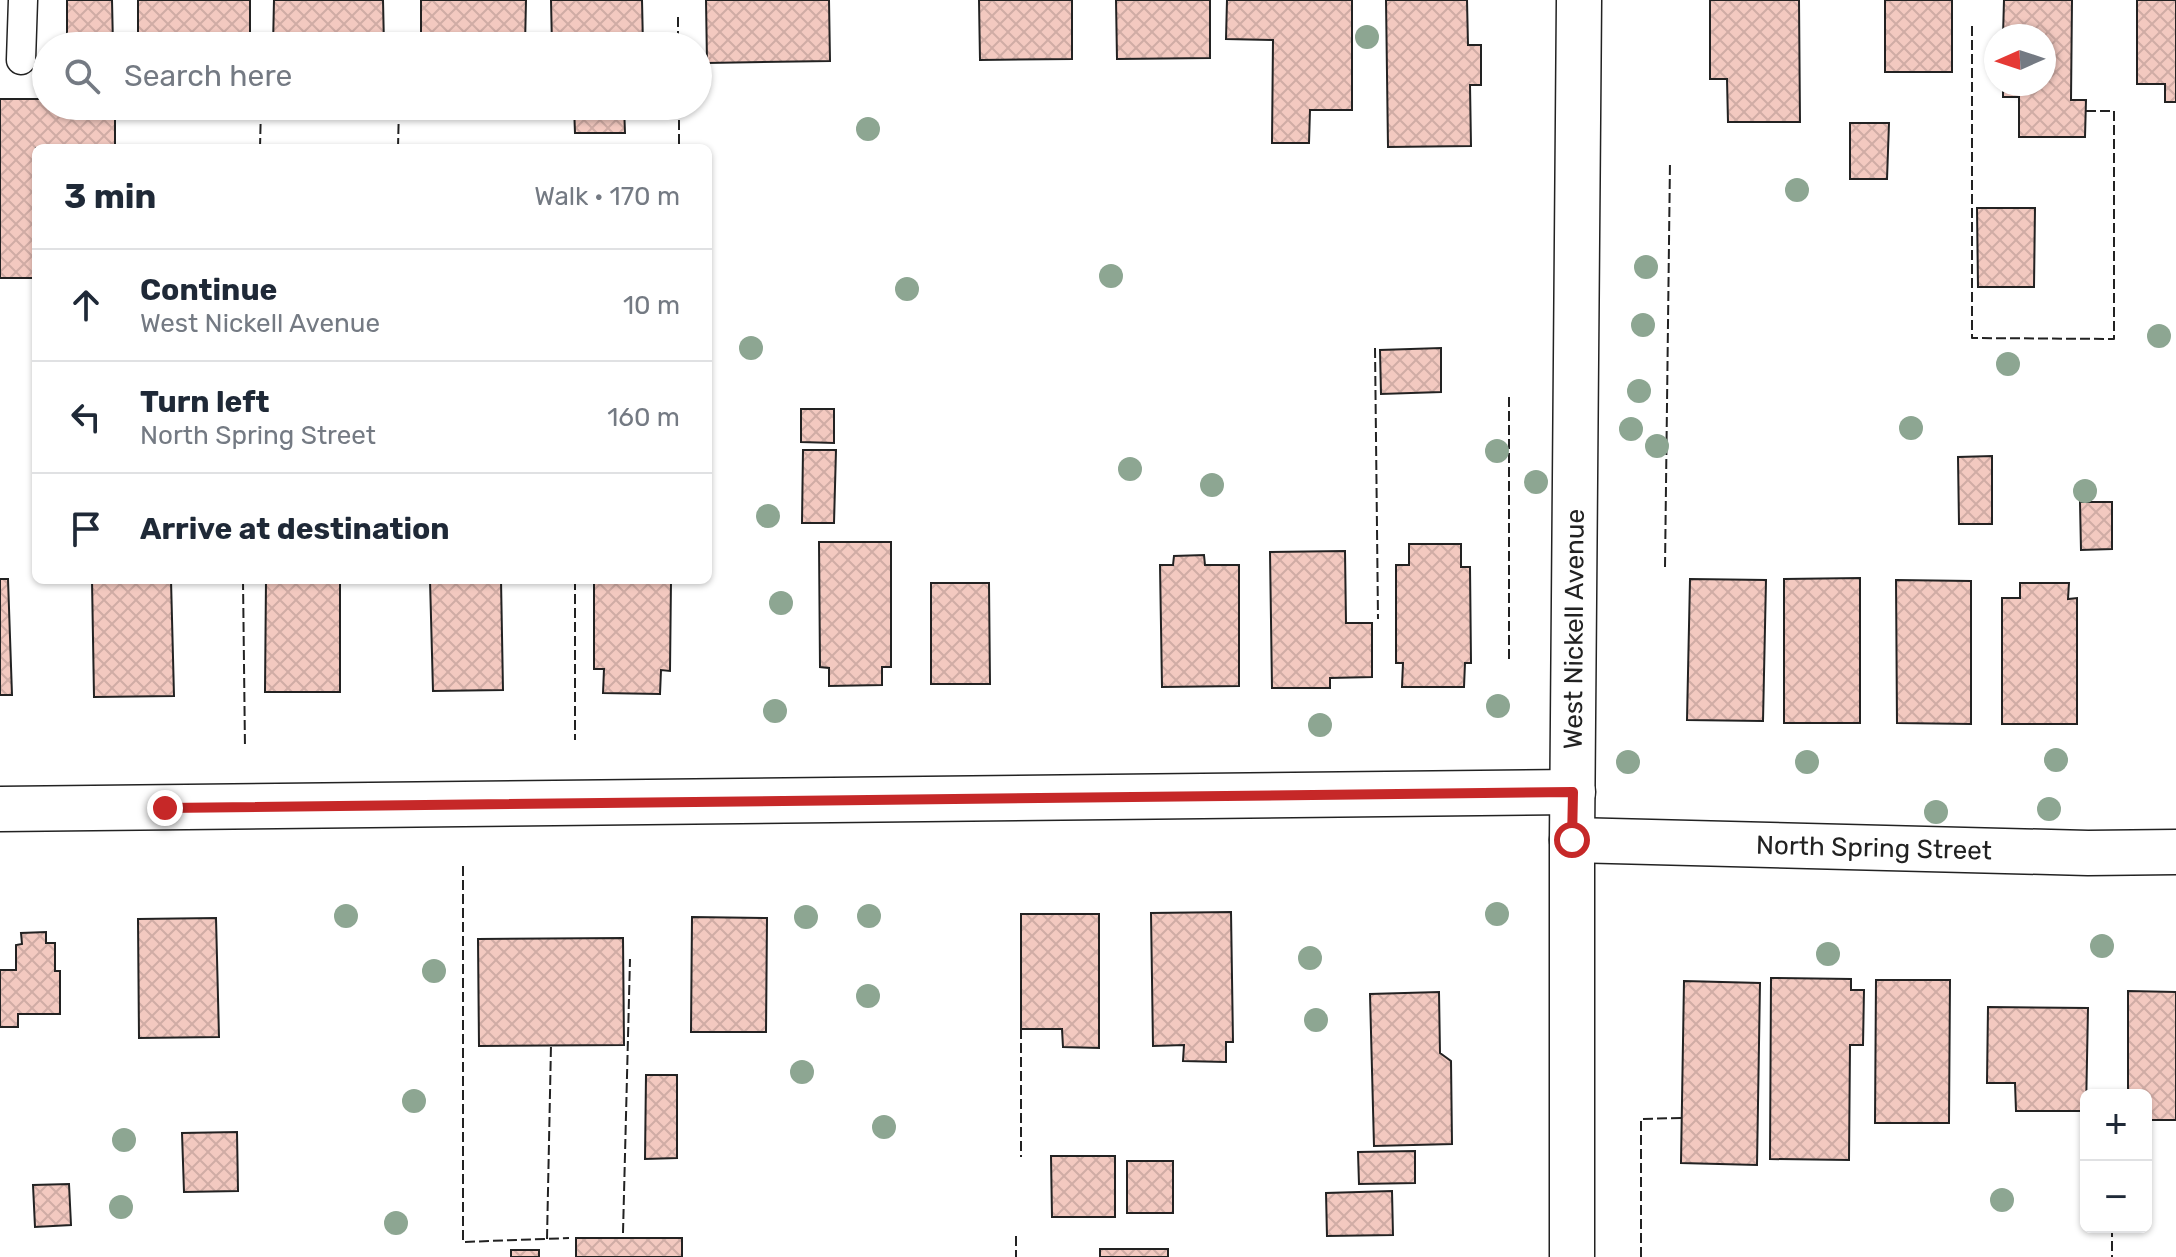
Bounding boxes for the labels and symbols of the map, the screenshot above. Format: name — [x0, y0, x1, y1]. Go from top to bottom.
north arrow — [1984, 24, 2056, 96]
street label: West Nickell Avenue — [1558, 509, 1591, 749]
route end — [147, 790, 183, 826]
route start — [1554, 822, 1590, 858]
street label: North Spring Street — [1756, 830, 1992, 867]

